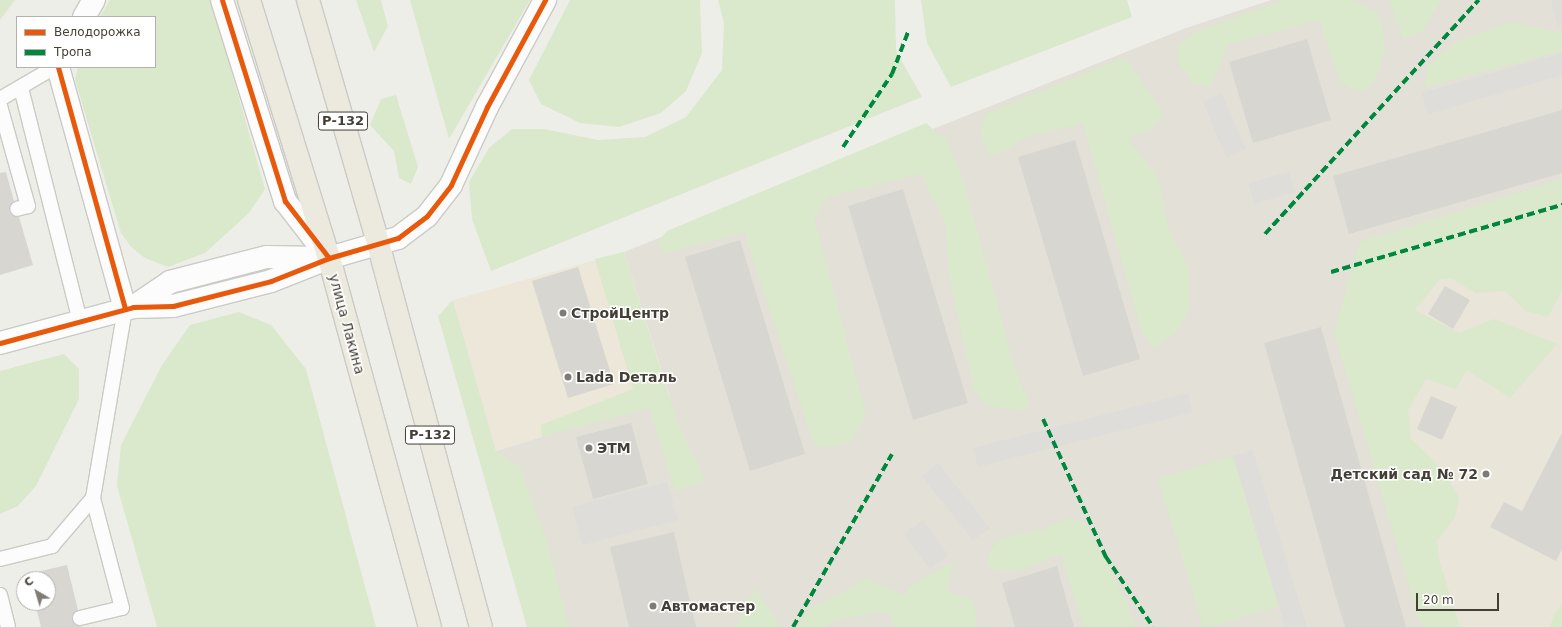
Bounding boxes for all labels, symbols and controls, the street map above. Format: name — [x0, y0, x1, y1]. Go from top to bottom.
legend — [16, 16, 156, 68]
text: Велодорожка — [54, 25, 141, 39]
text: Тропа — [54, 45, 92, 59]
road number: Р-132 — [317, 110, 369, 132]
street label: улица Лакина — [326, 272, 368, 376]
place label: СтройЦентр — [571, 305, 669, 321]
marker: СтройЦентр — [558, 308, 568, 318]
place label: Lada Dеталь — [576, 369, 676, 385]
marker: Lada Dеталь — [563, 372, 573, 382]
road number: Р-132 — [404, 424, 456, 446]
place label: ЭТМ — [597, 440, 631, 456]
marker: ЭТМ — [584, 443, 594, 453]
place label: Детский сад № 72 — [1331, 466, 1478, 482]
marker: Детский сад № 72 — [1481, 469, 1491, 479]
north arrow — [16, 571, 56, 611]
text: С — [22, 574, 36, 590]
scale bar — [1418, 585, 1501, 611]
text: 20 m — [1423, 593, 1454, 607]
place label: Автомастер — [661, 598, 755, 614]
marker: Автомастер — [648, 601, 658, 611]

